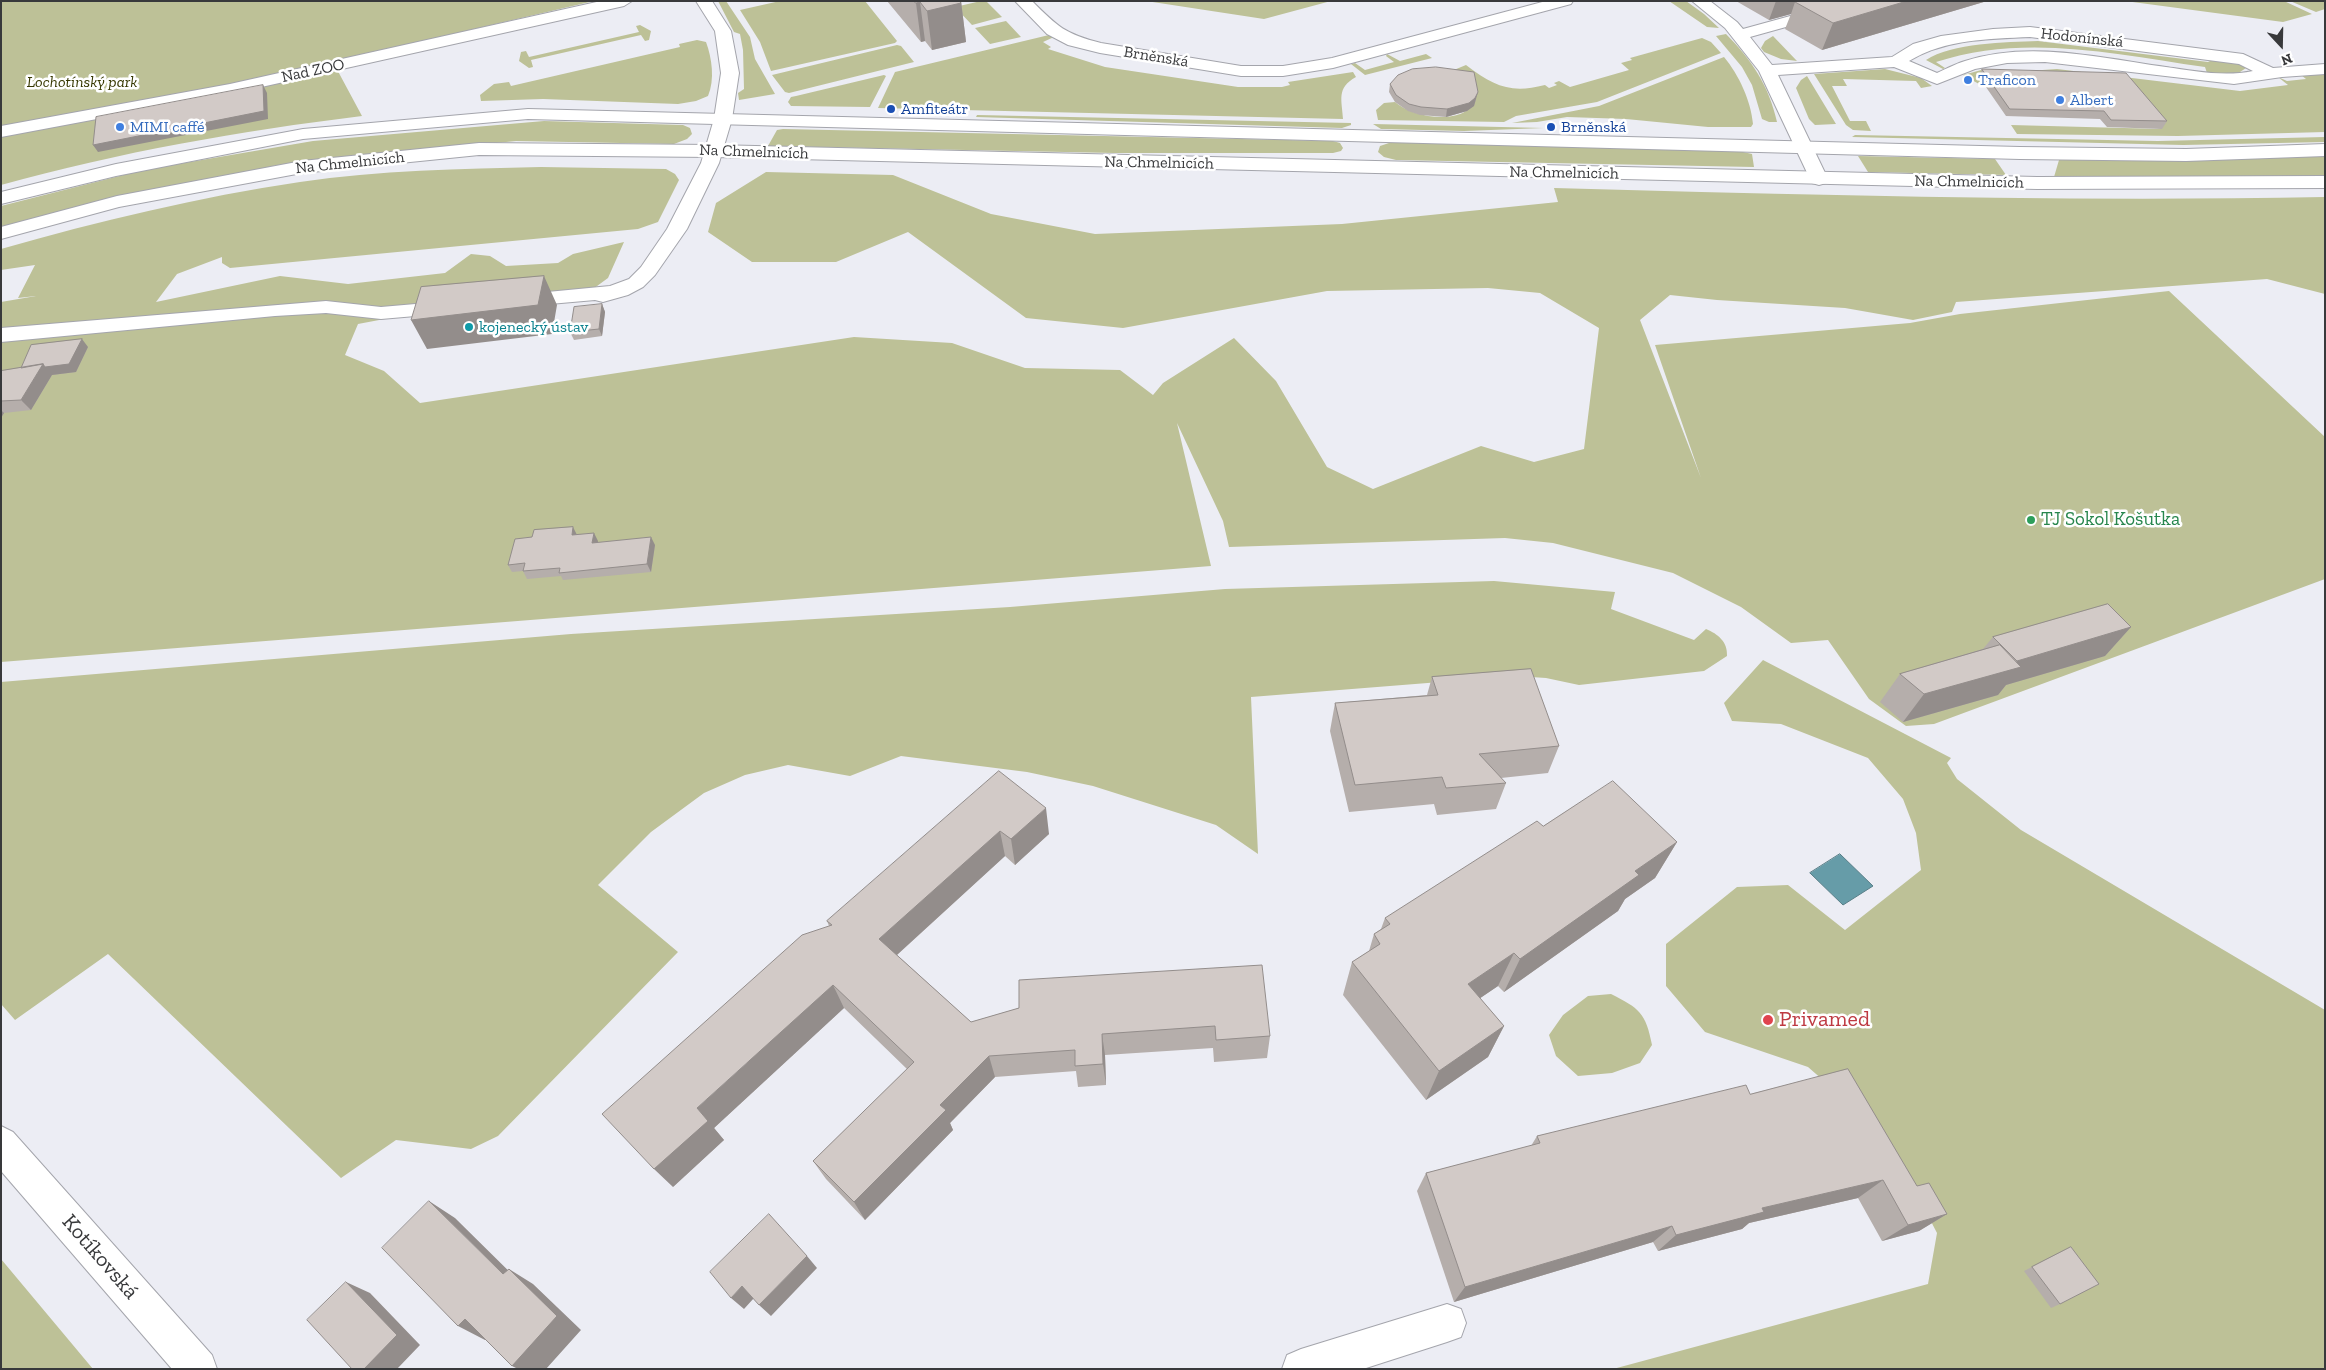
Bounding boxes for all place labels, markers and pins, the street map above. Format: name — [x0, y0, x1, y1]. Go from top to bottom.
place label: Traficon — [1978, 70, 2036, 90]
marker: Traficon — [1962, 74, 1974, 86]
place label: Albert — [2070, 90, 2113, 110]
marker: Albert — [2054, 94, 2066, 106]
place label: Amfiteátr — [901, 99, 968, 119]
marker: Amfiteátr — [885, 103, 897, 115]
place label: MIMI caffé — [130, 117, 205, 137]
place label: Brněnská — [1561, 117, 1626, 137]
marker: MIMI caffé — [114, 121, 126, 133]
marker: Brněnská — [1545, 121, 1557, 133]
place label: kojenecký ústav — [479, 317, 588, 337]
marker: kojenecký ústav — [463, 321, 475, 333]
place label: TJ Sokol Košutka — [2041, 509, 2180, 531]
marker: TJ Sokol Košutka — [2025, 514, 2037, 526]
place label: Privamed — [1779, 1007, 1870, 1033]
marker: Privamed — [1761, 1013, 1775, 1027]

